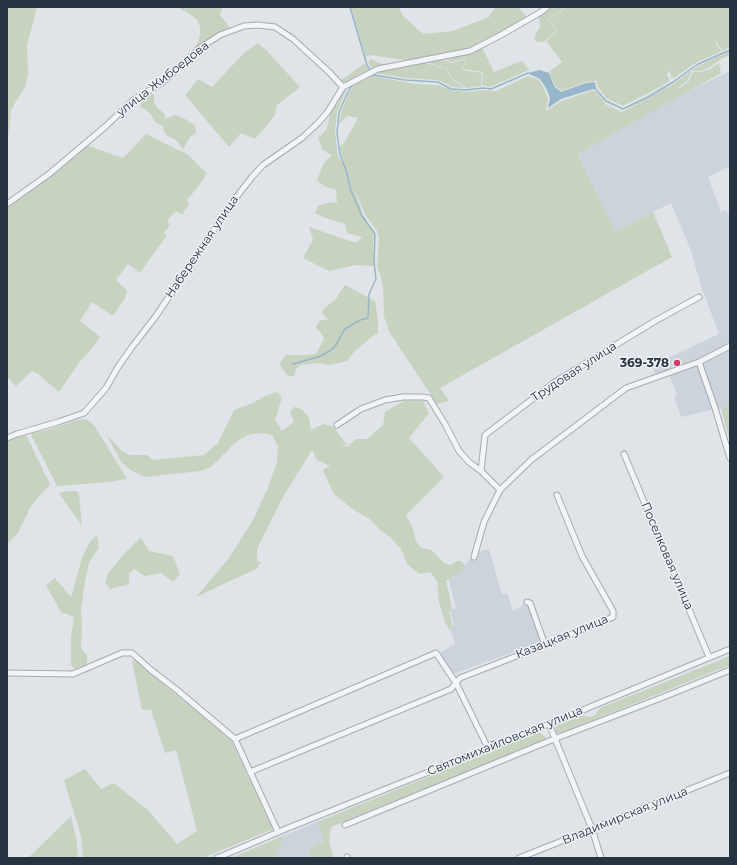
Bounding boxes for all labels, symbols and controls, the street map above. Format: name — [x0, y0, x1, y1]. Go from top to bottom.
street label: улица Жибоедова — [114, 38, 212, 120]
street label: Набережная улица — [162, 193, 242, 301]
street label: Трудовая улица — [529, 339, 619, 405]
place label: 369-378 — [620, 356, 669, 370]
marker: 369-378 — [672, 358, 682, 368]
street label: Поселковая улица — [638, 500, 696, 612]
street label: Казацкая улица — [514, 612, 610, 662]
street label: Святомихайловская улица — [425, 703, 585, 779]
street label: Владимирская улица — [560, 784, 690, 848]

